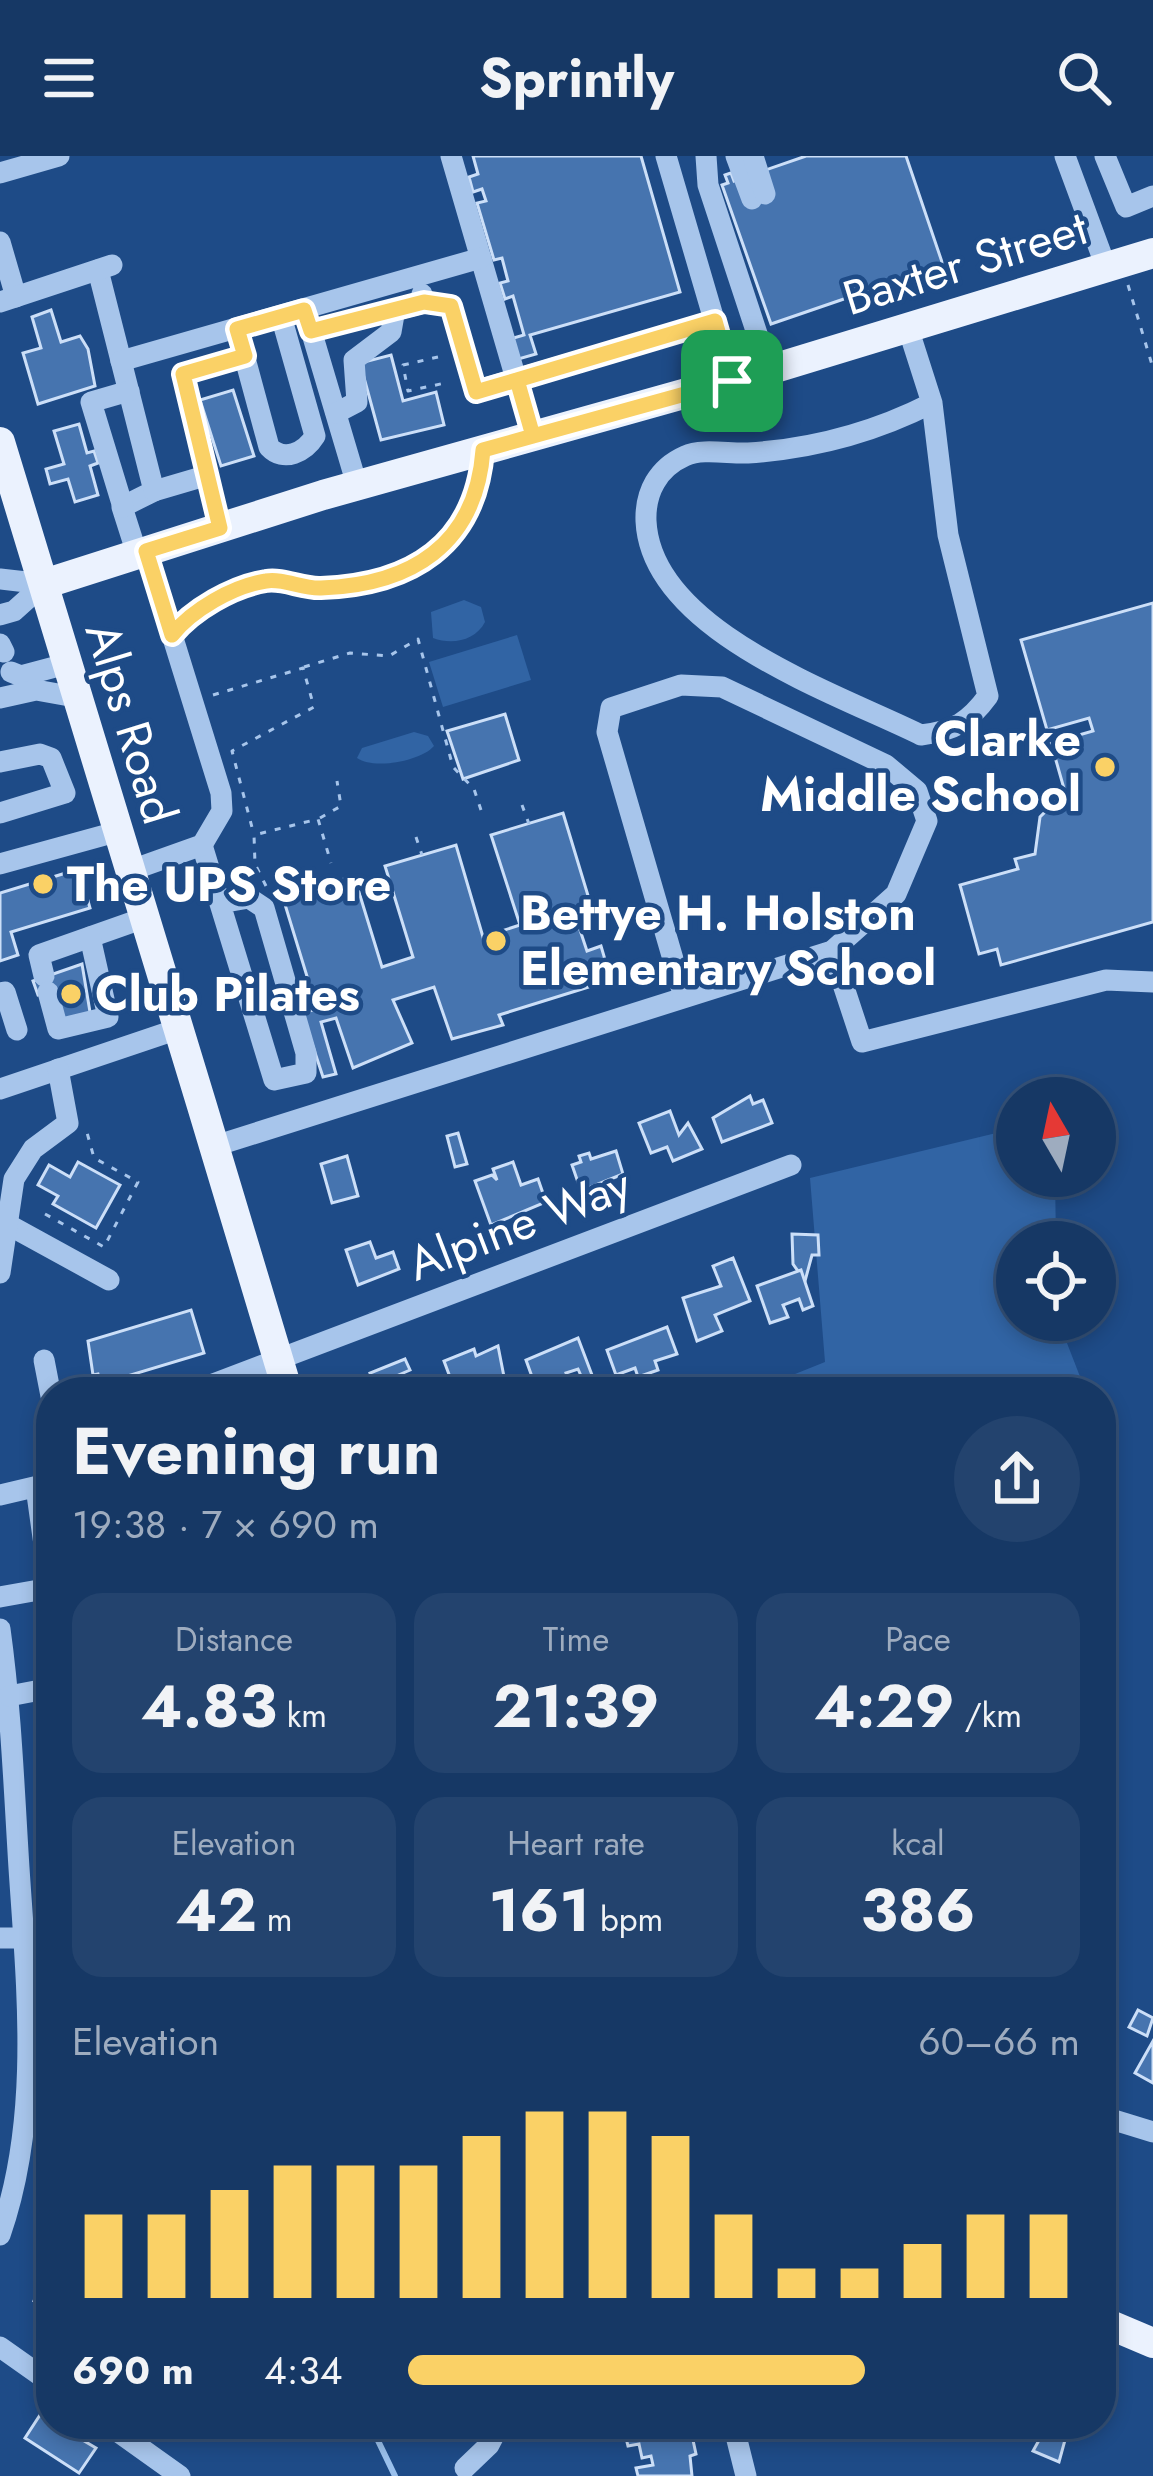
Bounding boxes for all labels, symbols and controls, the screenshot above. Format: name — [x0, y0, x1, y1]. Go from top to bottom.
text: Sprintly — [479, 39, 674, 117]
icon: menu — [36, 45, 102, 111]
icon: search — [1051, 45, 1117, 111]
street label: Baxter Street — [835, 193, 1096, 333]
pin — [681, 330, 783, 432]
icon: arrive — [699, 348, 765, 414]
street label: Alps Road — [68, 614, 194, 832]
place label: Clarke Middle School — [760, 705, 1081, 829]
marker: Clarke Middle School — [1092, 754, 1118, 780]
place label: The UPS Store — [67, 850, 391, 919]
marker: The UPS Store — [30, 871, 56, 897]
place label: Bettye H. Holston Elementary School — [520, 879, 936, 1003]
marker: Bettye H. Holston Elementary School — [483, 928, 509, 954]
place label: Club Pilates — [95, 960, 360, 1029]
marker: Club Pilates — [58, 981, 84, 1007]
north arrow — [996, 1077, 1116, 1197]
map controls — [996, 1077, 1116, 1341]
street label: Alpine Way — [398, 1150, 641, 1298]
button: locate — [996, 1221, 1116, 1341]
text: Evening run — [72, 1403, 441, 1499]
button: share — [954, 1416, 1080, 1542]
text: 19:38 · 7 × 690 m — [72, 1496, 379, 1553]
text: Distance — [175, 1616, 293, 1663]
text: Time — [543, 1616, 609, 1663]
text: Pace — [885, 1616, 951, 1663]
text: 4.83 — [141, 1663, 277, 1750]
text: 21:39 — [493, 1663, 659, 1750]
text: 4:29 — [814, 1663, 955, 1750]
text: km — [277, 1692, 327, 1739]
text: /km — [955, 1692, 1022, 1739]
text: Elevation — [172, 1820, 296, 1867]
text: Heart rate — [507, 1820, 645, 1867]
text: kcal — [891, 1820, 945, 1867]
text: 42 — [176, 1867, 257, 1954]
text: 161 — [489, 1867, 590, 1954]
text: 386 — [860, 1867, 976, 1954]
text: m — [257, 1896, 292, 1943]
text: bpm — [590, 1896, 663, 1943]
text: Elevation — [72, 2013, 219, 2070]
text: 60–66 m — [918, 2013, 1080, 2070]
text: 690 m — [72, 2342, 194, 2399]
text: 4:34 — [264, 2342, 342, 2399]

